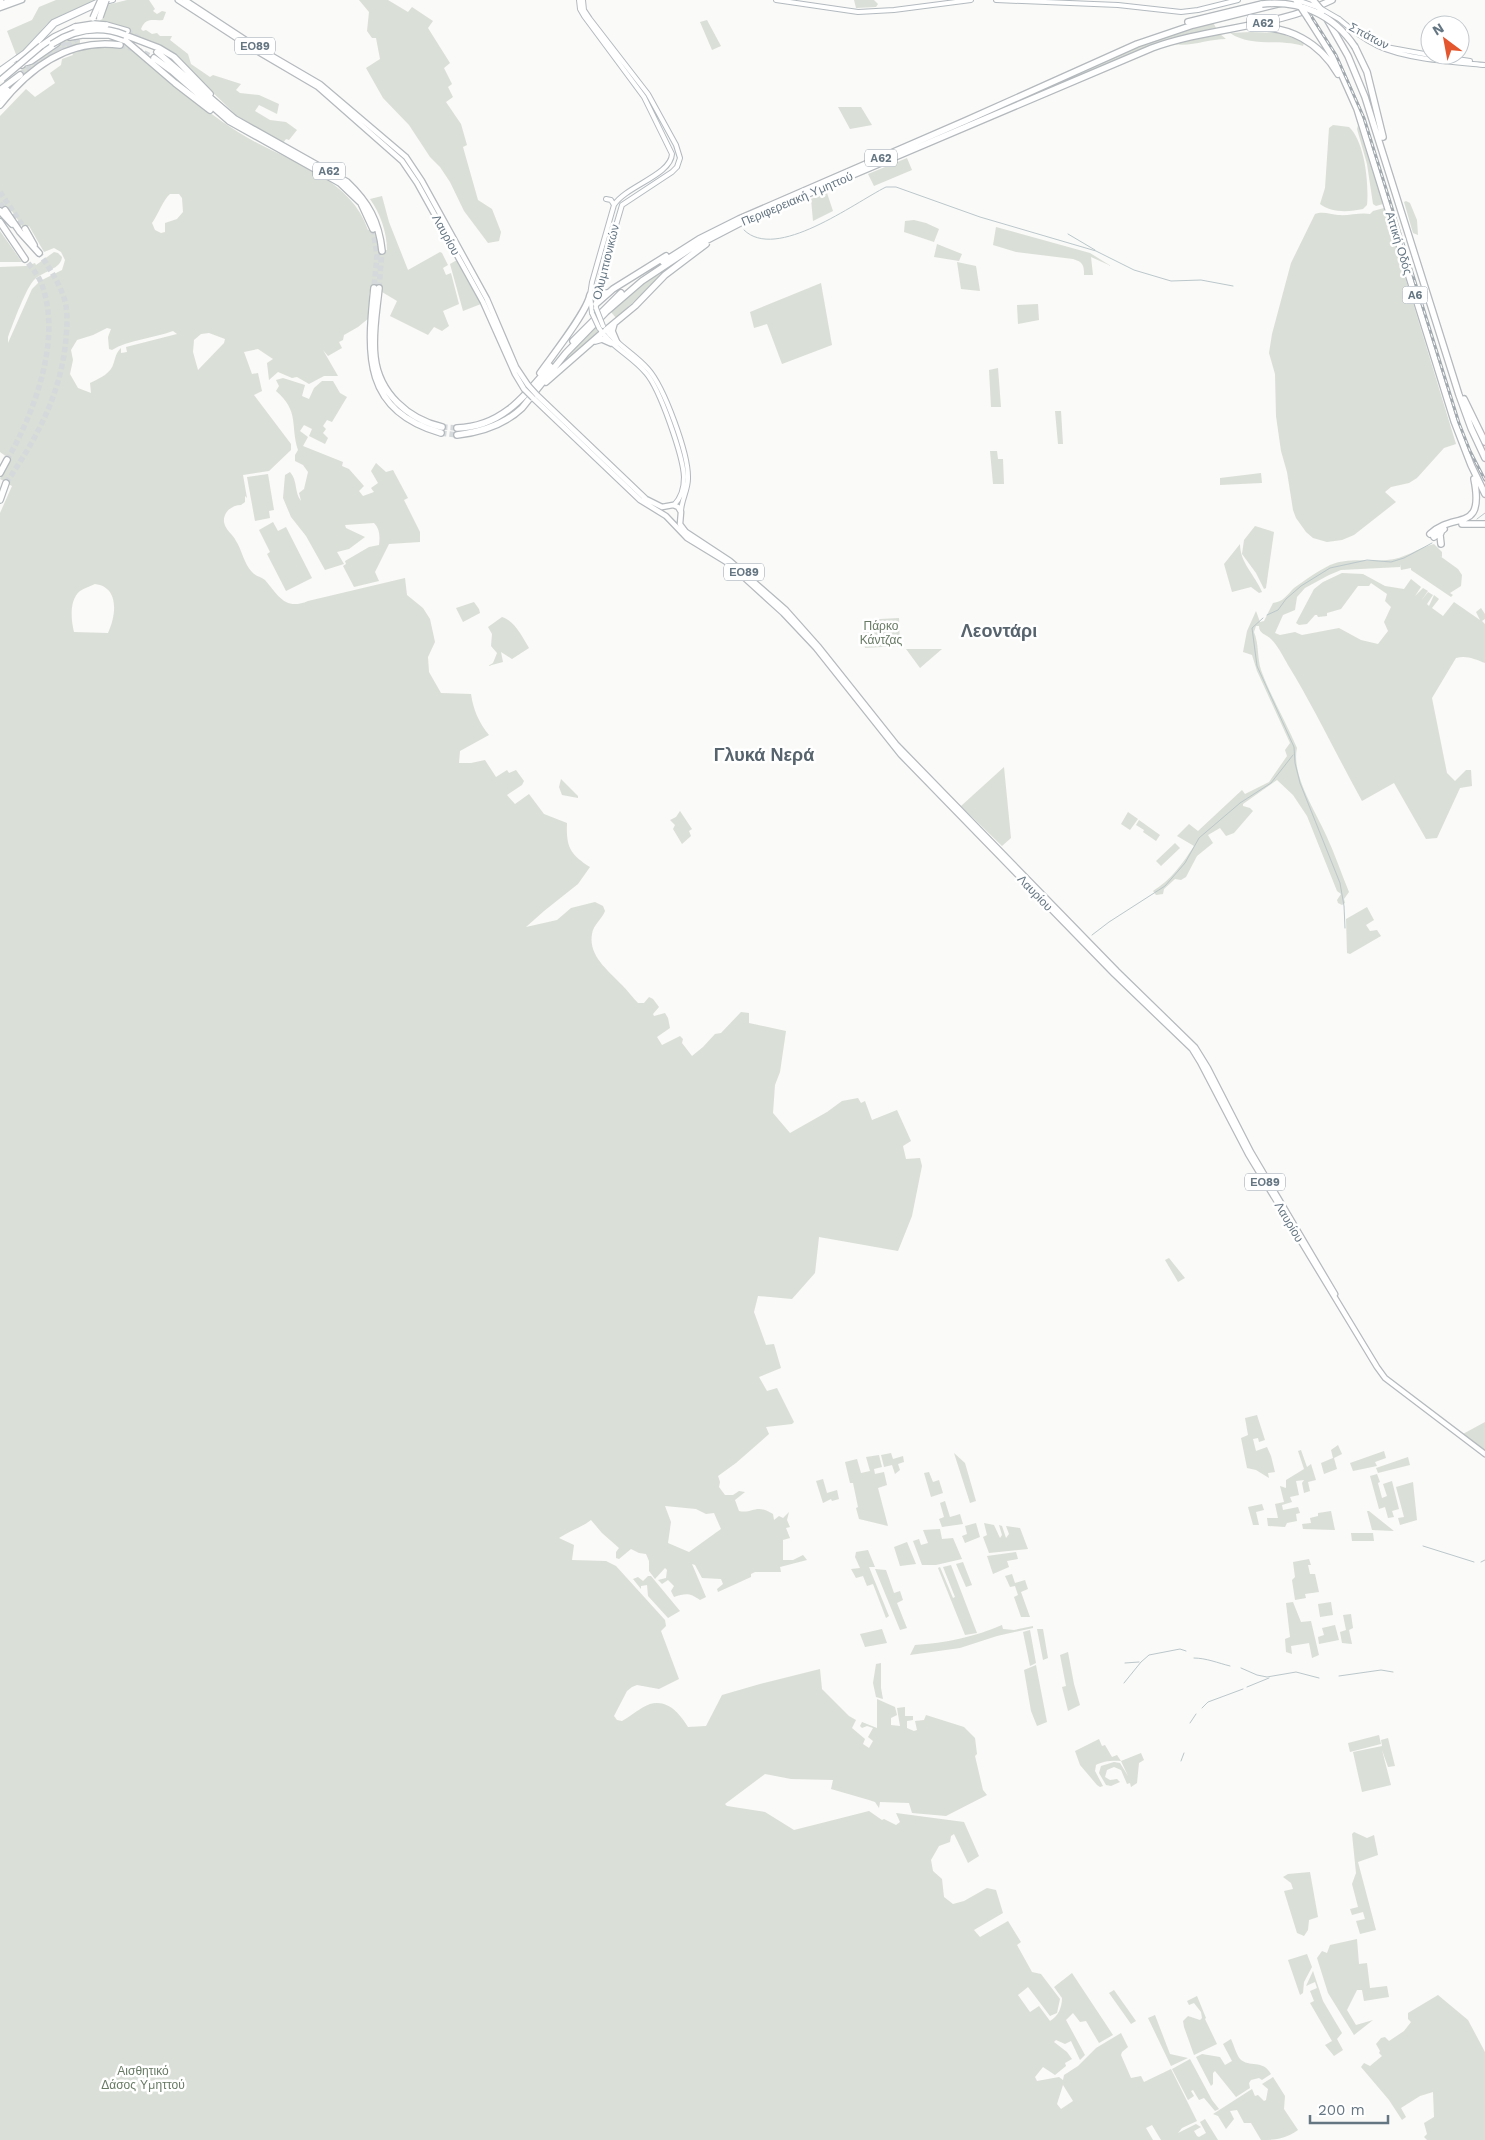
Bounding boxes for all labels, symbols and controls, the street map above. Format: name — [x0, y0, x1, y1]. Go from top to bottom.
road number: Α62 — [1247, 14, 1279, 32]
north arrow — [1420, 15, 1470, 65]
text: N — [1429, 19, 1447, 39]
street label: Σπάτων — [1347, 20, 1391, 52]
road number: ΕΟ89 — [235, 37, 275, 54]
road number: Α62 — [865, 150, 897, 167]
road number: Α62 — [313, 162, 345, 180]
street label: Περιφερειακή Υμηττού — [739, 169, 855, 229]
street label: Αττική Οδός — [1383, 210, 1415, 277]
street label: Λαυρίου — [429, 212, 463, 258]
street label: Ολυμπιονικών — [590, 223, 622, 301]
road number: Α6 — [1402, 286, 1428, 304]
road number: ΕΟ89 — [724, 564, 764, 580]
park label: Πάρκο Κάντζας — [860, 619, 903, 647]
district label: Λεοντάρι — [961, 620, 1037, 641]
district label: Γλυκά Νερά — [714, 744, 814, 765]
street label: Λαυρίου — [1015, 872, 1055, 914]
road number: ΕΟ89 — [1245, 1174, 1285, 1190]
street label: Λαυρίου — [1272, 1199, 1306, 1245]
park label: Αισθητικό Δάσος Υμηττού — [101, 2064, 185, 2092]
scale bar — [1310, 2092, 1388, 2124]
text: 200 m — [1318, 2101, 1365, 2119]

